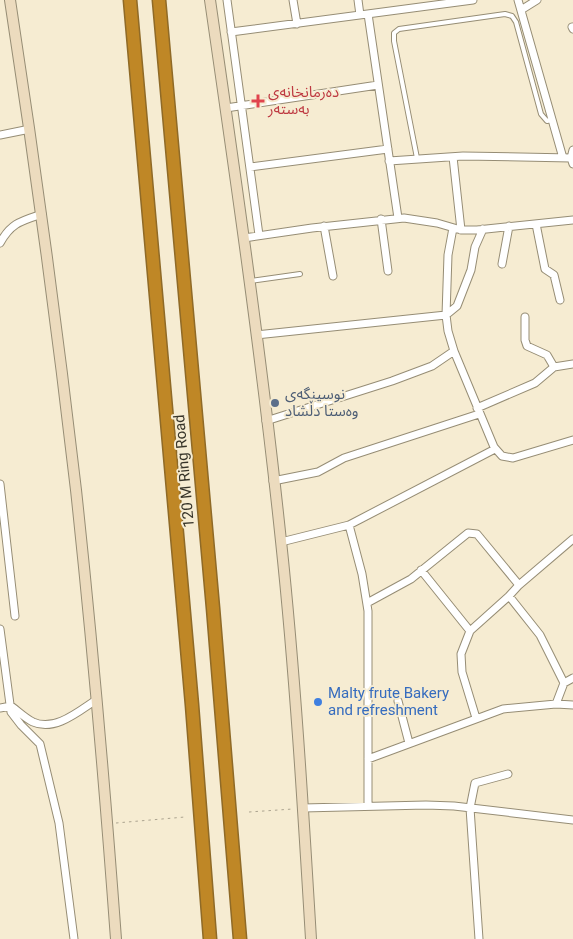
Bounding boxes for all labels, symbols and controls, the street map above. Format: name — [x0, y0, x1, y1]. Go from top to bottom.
place label: دەرمانخانەی بەستەر — [267, 83, 339, 118]
marker: دەرمانخانەی بەستەر — [252, 95, 264, 107]
place label: نوسینگەی وەستا دڵشاد — [285, 385, 359, 420]
marker: نوسینگەی وەستا دڵشاد — [269, 397, 281, 409]
street label: 120 M Ring Road — [170, 414, 198, 528]
place label: Malty frute Bakery and refreshment — [328, 684, 449, 719]
marker: Malty frute Bakery and refreshment — [312, 696, 324, 708]

